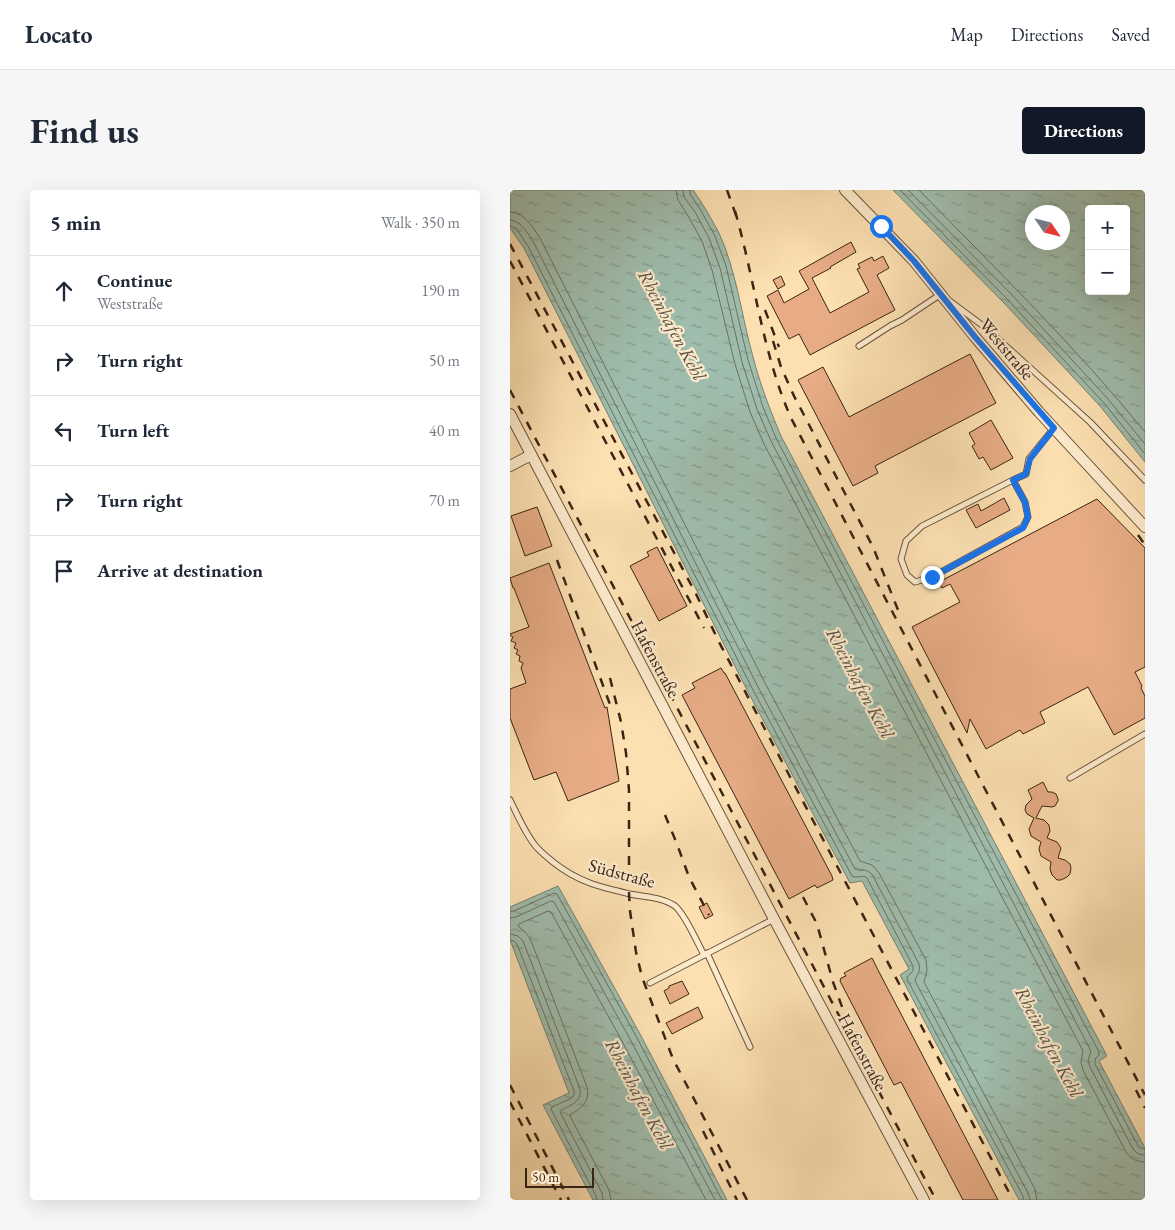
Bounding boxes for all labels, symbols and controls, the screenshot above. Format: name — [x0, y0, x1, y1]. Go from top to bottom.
text: Locato — [25, 19, 93, 50]
text: Map — [951, 23, 983, 46]
text: Directions — [1011, 23, 1083, 46]
text: Saved — [1111, 23, 1150, 46]
button: Directions — [1022, 107, 1145, 154]
text: Find us — [30, 108, 139, 153]
north arrow — [1025, 205, 1070, 250]
map controls — [1085, 205, 1130, 295]
button: + — [1085, 205, 1130, 250]
text: 5 min — [50, 209, 101, 236]
text: Walk · 350 m — [381, 212, 460, 233]
route start — [870, 215, 893, 238]
button: − — [1085, 250, 1130, 295]
water label: Rheinhafen Kehl — [632, 265, 712, 385]
text: Continue — [97, 268, 172, 293]
icon: ahead — [50, 277, 78, 305]
text: 190 m — [421, 280, 460, 301]
text: Weststraße — [97, 293, 163, 314]
street label: Weststraße — [974, 313, 1040, 385]
icon: right — [50, 347, 78, 375]
text: Turn right — [97, 348, 183, 373]
text: 50 m — [429, 350, 460, 371]
icon: left — [50, 417, 78, 445]
text: Turn left — [97, 418, 169, 443]
text: 40 m — [429, 420, 460, 441]
icon: right — [50, 487, 78, 515]
text: Turn right — [97, 488, 183, 513]
text: 70 m — [429, 490, 460, 511]
icon: arrive — [50, 557, 78, 585]
text: Arrive at destination — [97, 558, 263, 583]
route end — [921, 566, 944, 589]
street label: Hafenstraße — [626, 616, 686, 702]
water label: Rheinhafen Kehl — [820, 623, 900, 743]
street label: Südstraße — [586, 853, 658, 893]
water label: Rheinhafen Kehl — [1009, 982, 1089, 1102]
street label: Hafenstraße — [833, 1009, 893, 1095]
water label: Rheinhafen Kehl — [599, 1034, 679, 1154]
scale bar — [525, 1165, 594, 1188]
text: 50 m — [532, 1168, 559, 1186]

